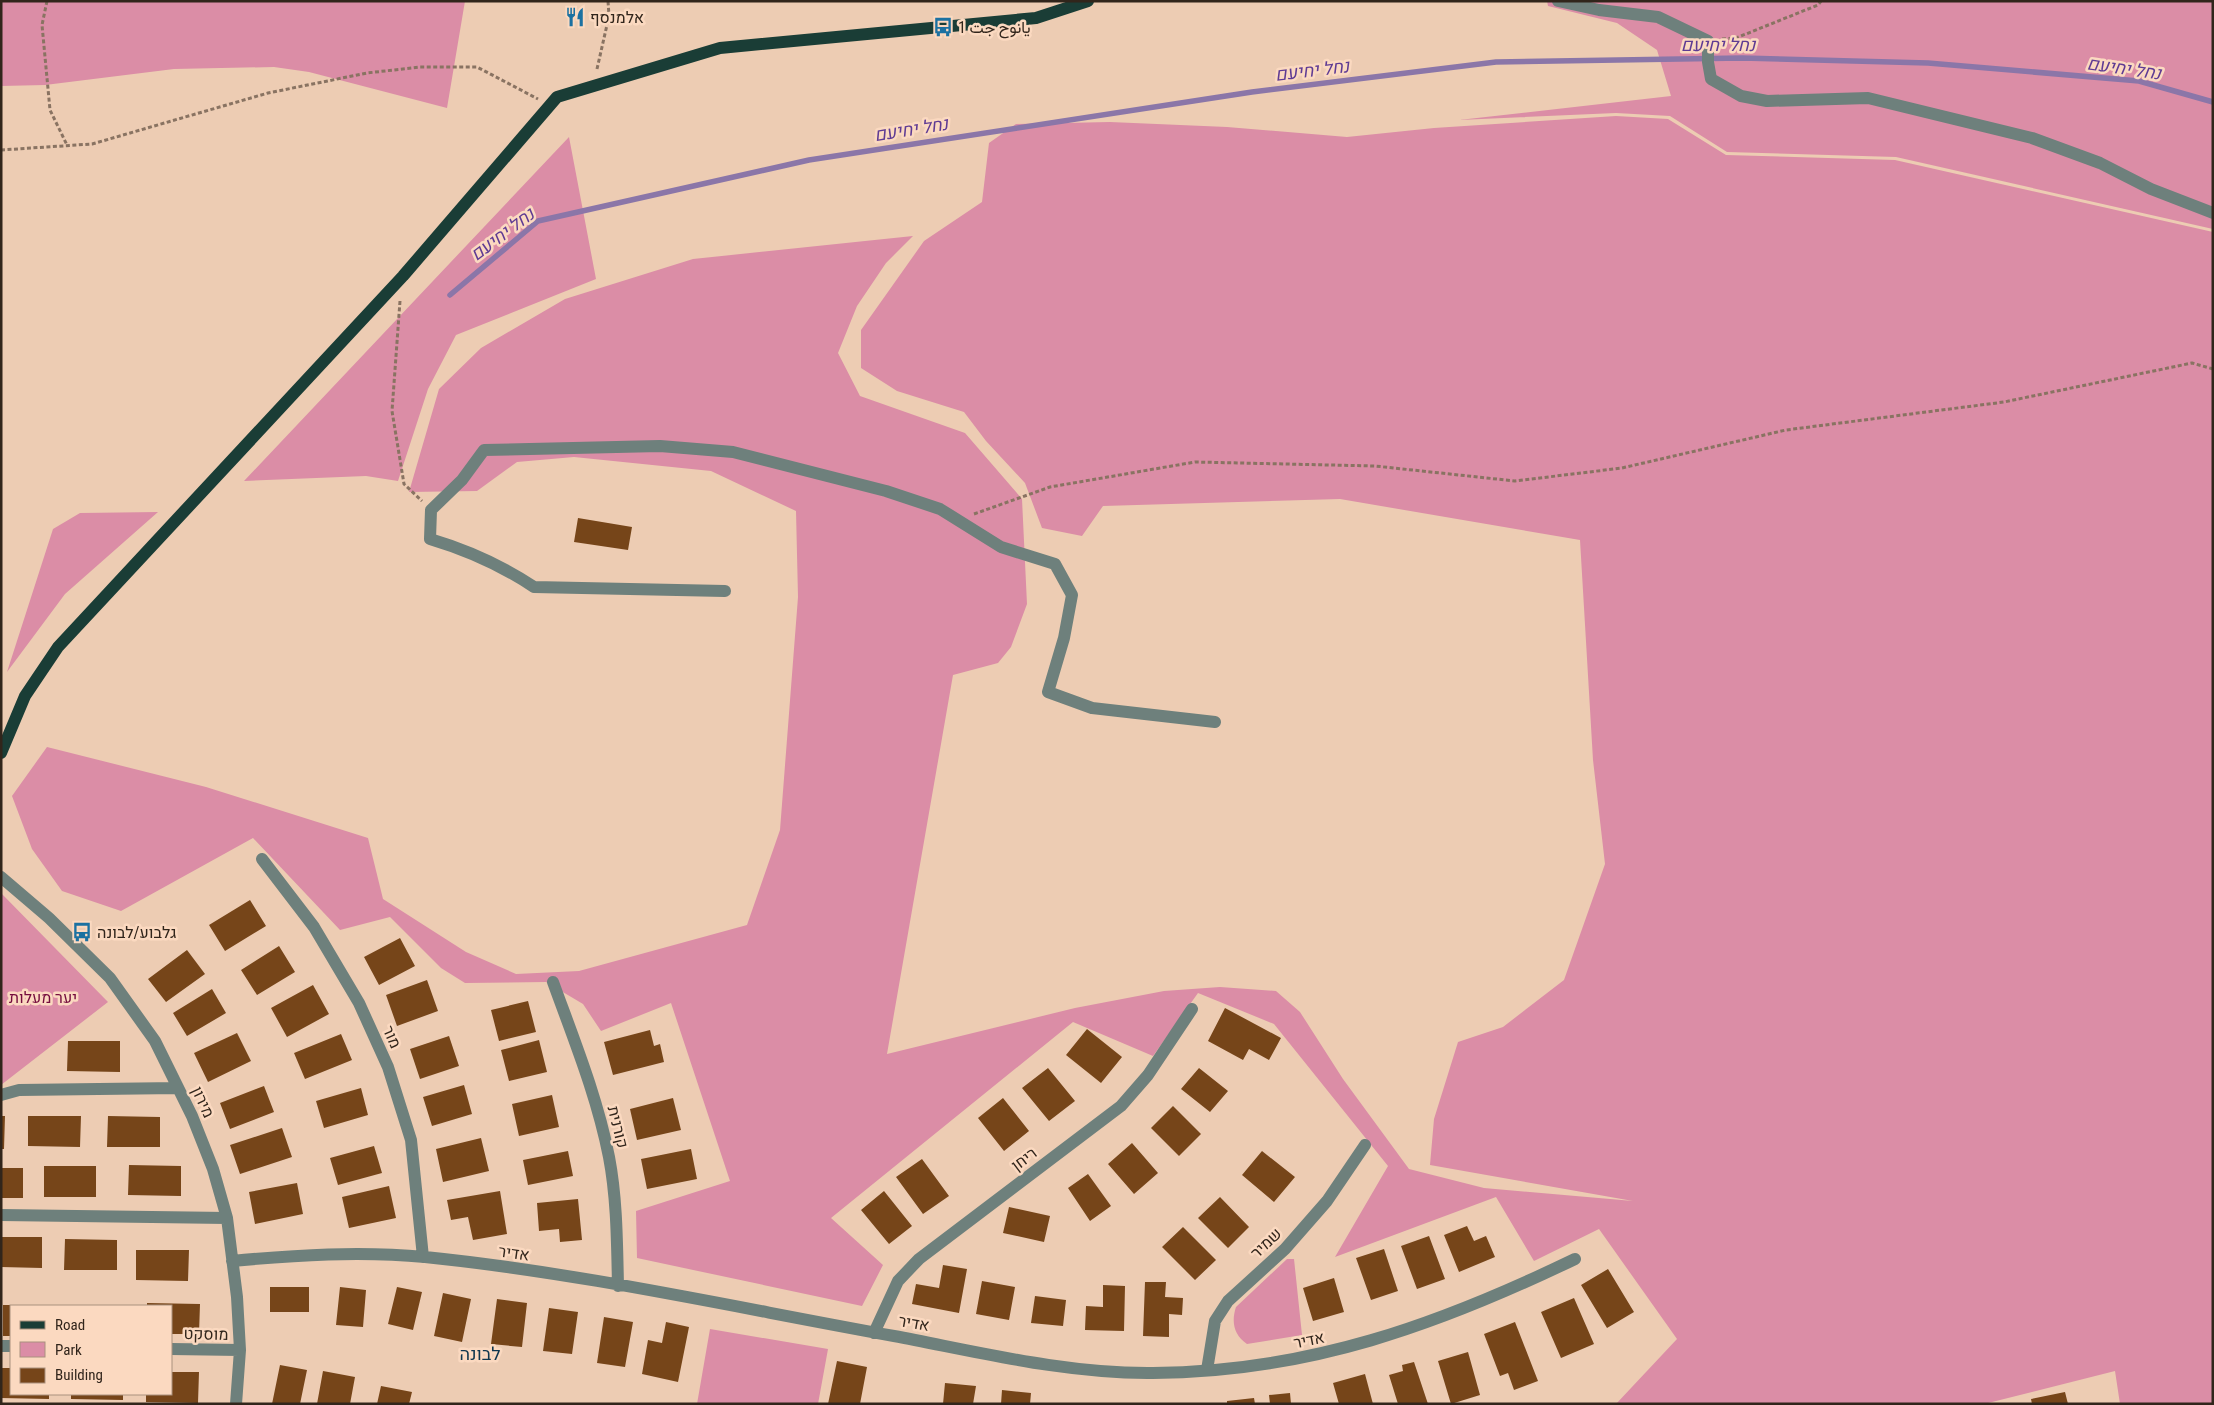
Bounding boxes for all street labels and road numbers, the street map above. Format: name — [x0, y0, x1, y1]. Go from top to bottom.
street label: מור — [379, 1023, 405, 1051]
street label: מירון — [188, 1083, 218, 1121]
street label: קורנית — [604, 1104, 632, 1150]
street label: ריחן — [1008, 1143, 1040, 1175]
street label: שמיר — [1247, 1224, 1285, 1262]
street label: אדיר — [497, 1241, 531, 1265]
street label: אדיר — [897, 1311, 931, 1335]
street label: מוסקט — [183, 1324, 229, 1344]
street label: אדיר — [1292, 1328, 1326, 1352]

